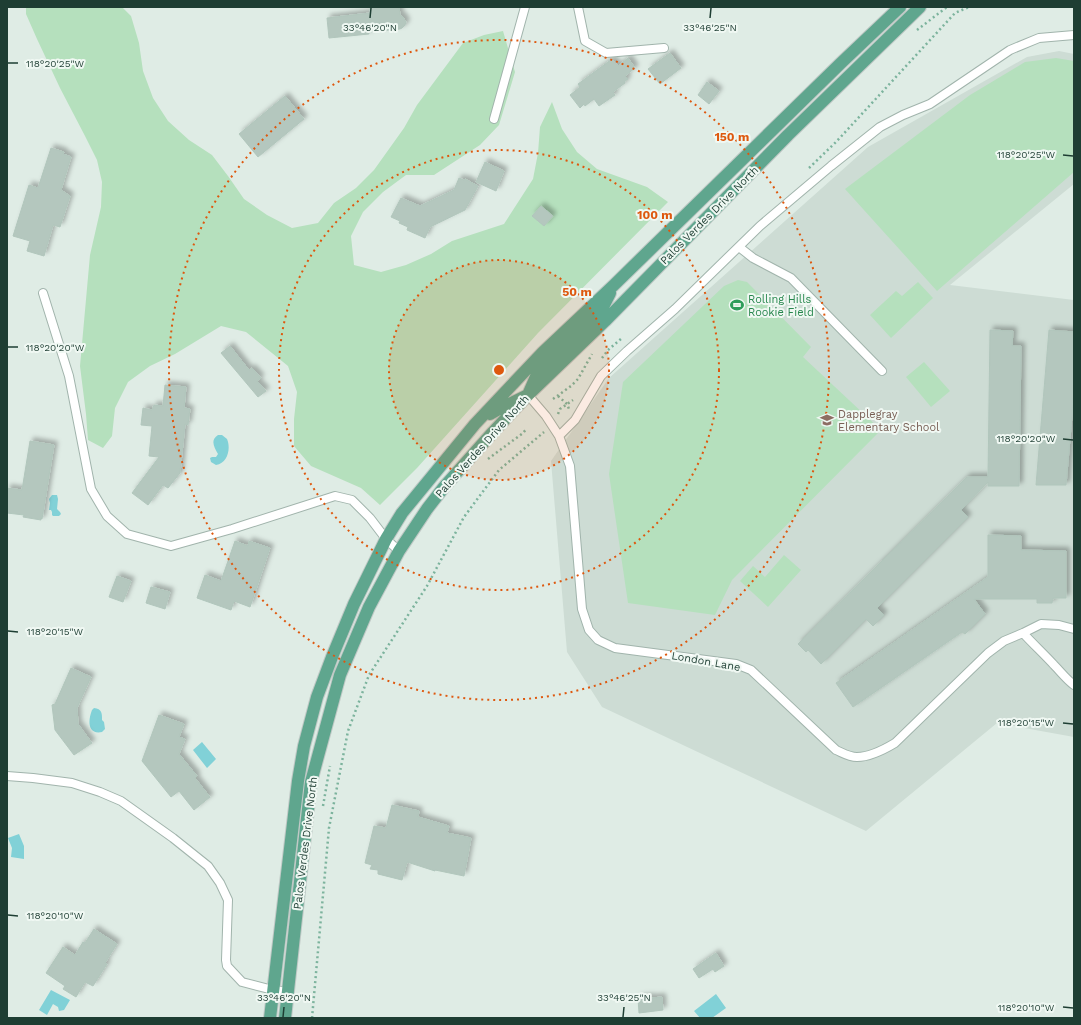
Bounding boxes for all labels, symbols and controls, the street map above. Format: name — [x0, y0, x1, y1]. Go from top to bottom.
text: 33°46'20"N — [343, 22, 397, 33]
text: 33°46'25"N — [683, 22, 737, 33]
text: 118°20'25"W — [26, 58, 85, 69]
text: 150 m — [715, 130, 749, 144]
text: 118°20'25"W — [997, 149, 1056, 160]
street label: Palos Verdes Drive North — [658, 164, 761, 267]
text: 100 m — [637, 208, 673, 222]
text: 50 m — [562, 285, 592, 299]
place label: Rolling Hills Rookie Field — [748, 293, 814, 319]
sports icon: Rolling Hills Rookie Field — [729, 297, 745, 313]
text: 118°20'20"W — [26, 342, 85, 353]
centre of rings — [492, 363, 506, 377]
street label: Palos Verdes Drive North — [433, 392, 532, 500]
place label: Dapplegray Elementary School — [838, 408, 940, 434]
school or university icon: Dapplegray Elementary School — [819, 412, 835, 428]
text: 118°20'20"W — [997, 433, 1056, 444]
text: 118°20'15"W — [27, 626, 84, 637]
street label: London Lane — [670, 649, 741, 674]
text: 118°20'15"W — [998, 717, 1055, 728]
street label: Palos Verdes Drive North — [291, 776, 320, 910]
text: 118°20'10"W — [27, 910, 84, 921]
text: 33°46'20"N — [257, 992, 311, 1003]
text: 33°46'25"N — [597, 992, 651, 1003]
text: 118°20'10"W — [998, 1002, 1055, 1013]

